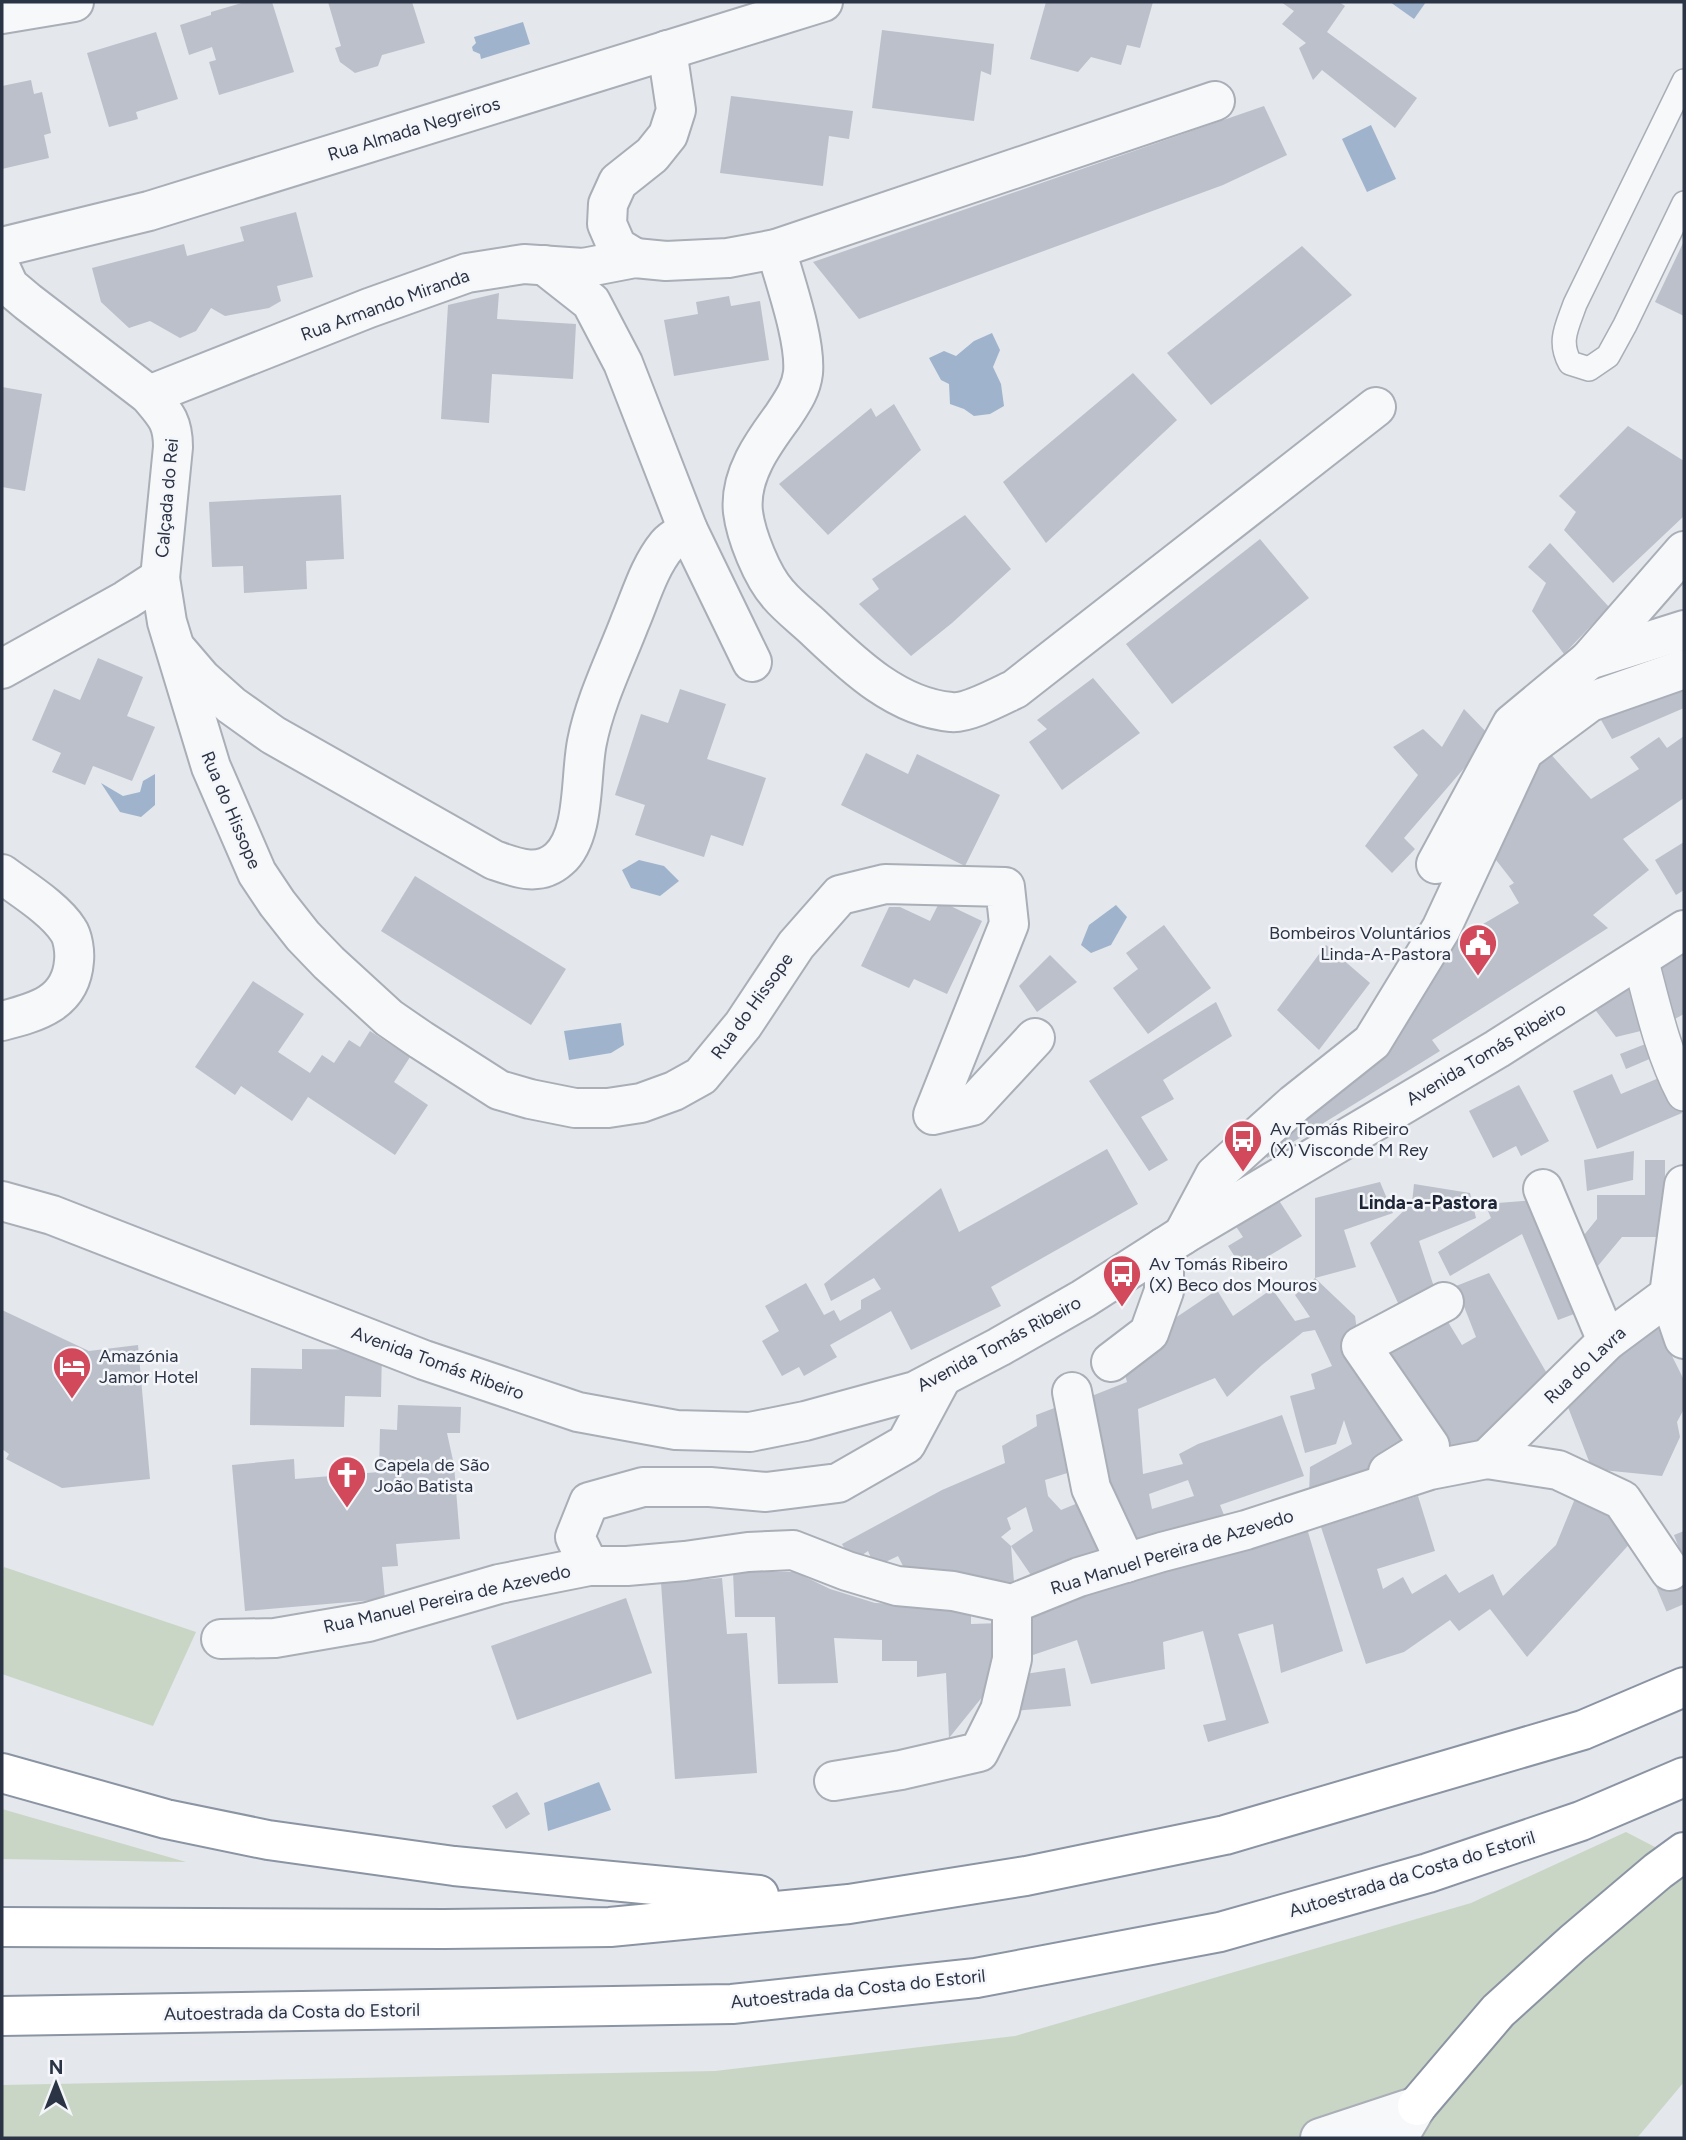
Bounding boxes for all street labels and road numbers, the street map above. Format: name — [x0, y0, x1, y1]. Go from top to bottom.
street label: Rua Almada Negreiros — [325, 92, 503, 166]
street label: Rua Armando Miranda — [298, 264, 472, 346]
street label: Calçada do Rei — [151, 437, 183, 559]
street label: Rua do Hissope — [196, 748, 266, 872]
street label: Rua do Hissope — [706, 949, 798, 1063]
street label: Avenida Tomás Ribeiro — [1402, 998, 1570, 1110]
street label: Avenida Tomás Ribeiro — [913, 1291, 1085, 1397]
street label: Avenida Tomás Ribeiro — [349, 1321, 527, 1405]
street label: Rua do Lavra — [1540, 1322, 1630, 1408]
street label: Rua Manuel Pereira de Azevedo — [1048, 1505, 1296, 1599]
street label: Rua Manuel Pereira de Azevedo — [321, 1560, 573, 1638]
street label: Autoestrada da Costa do Estoril — [1286, 1826, 1538, 1922]
street label: Autoestrada da Costa do Estoril — [729, 1965, 987, 2013]
street label: Autoestrada da Costa do Estoril — [164, 1999, 420, 2025]

